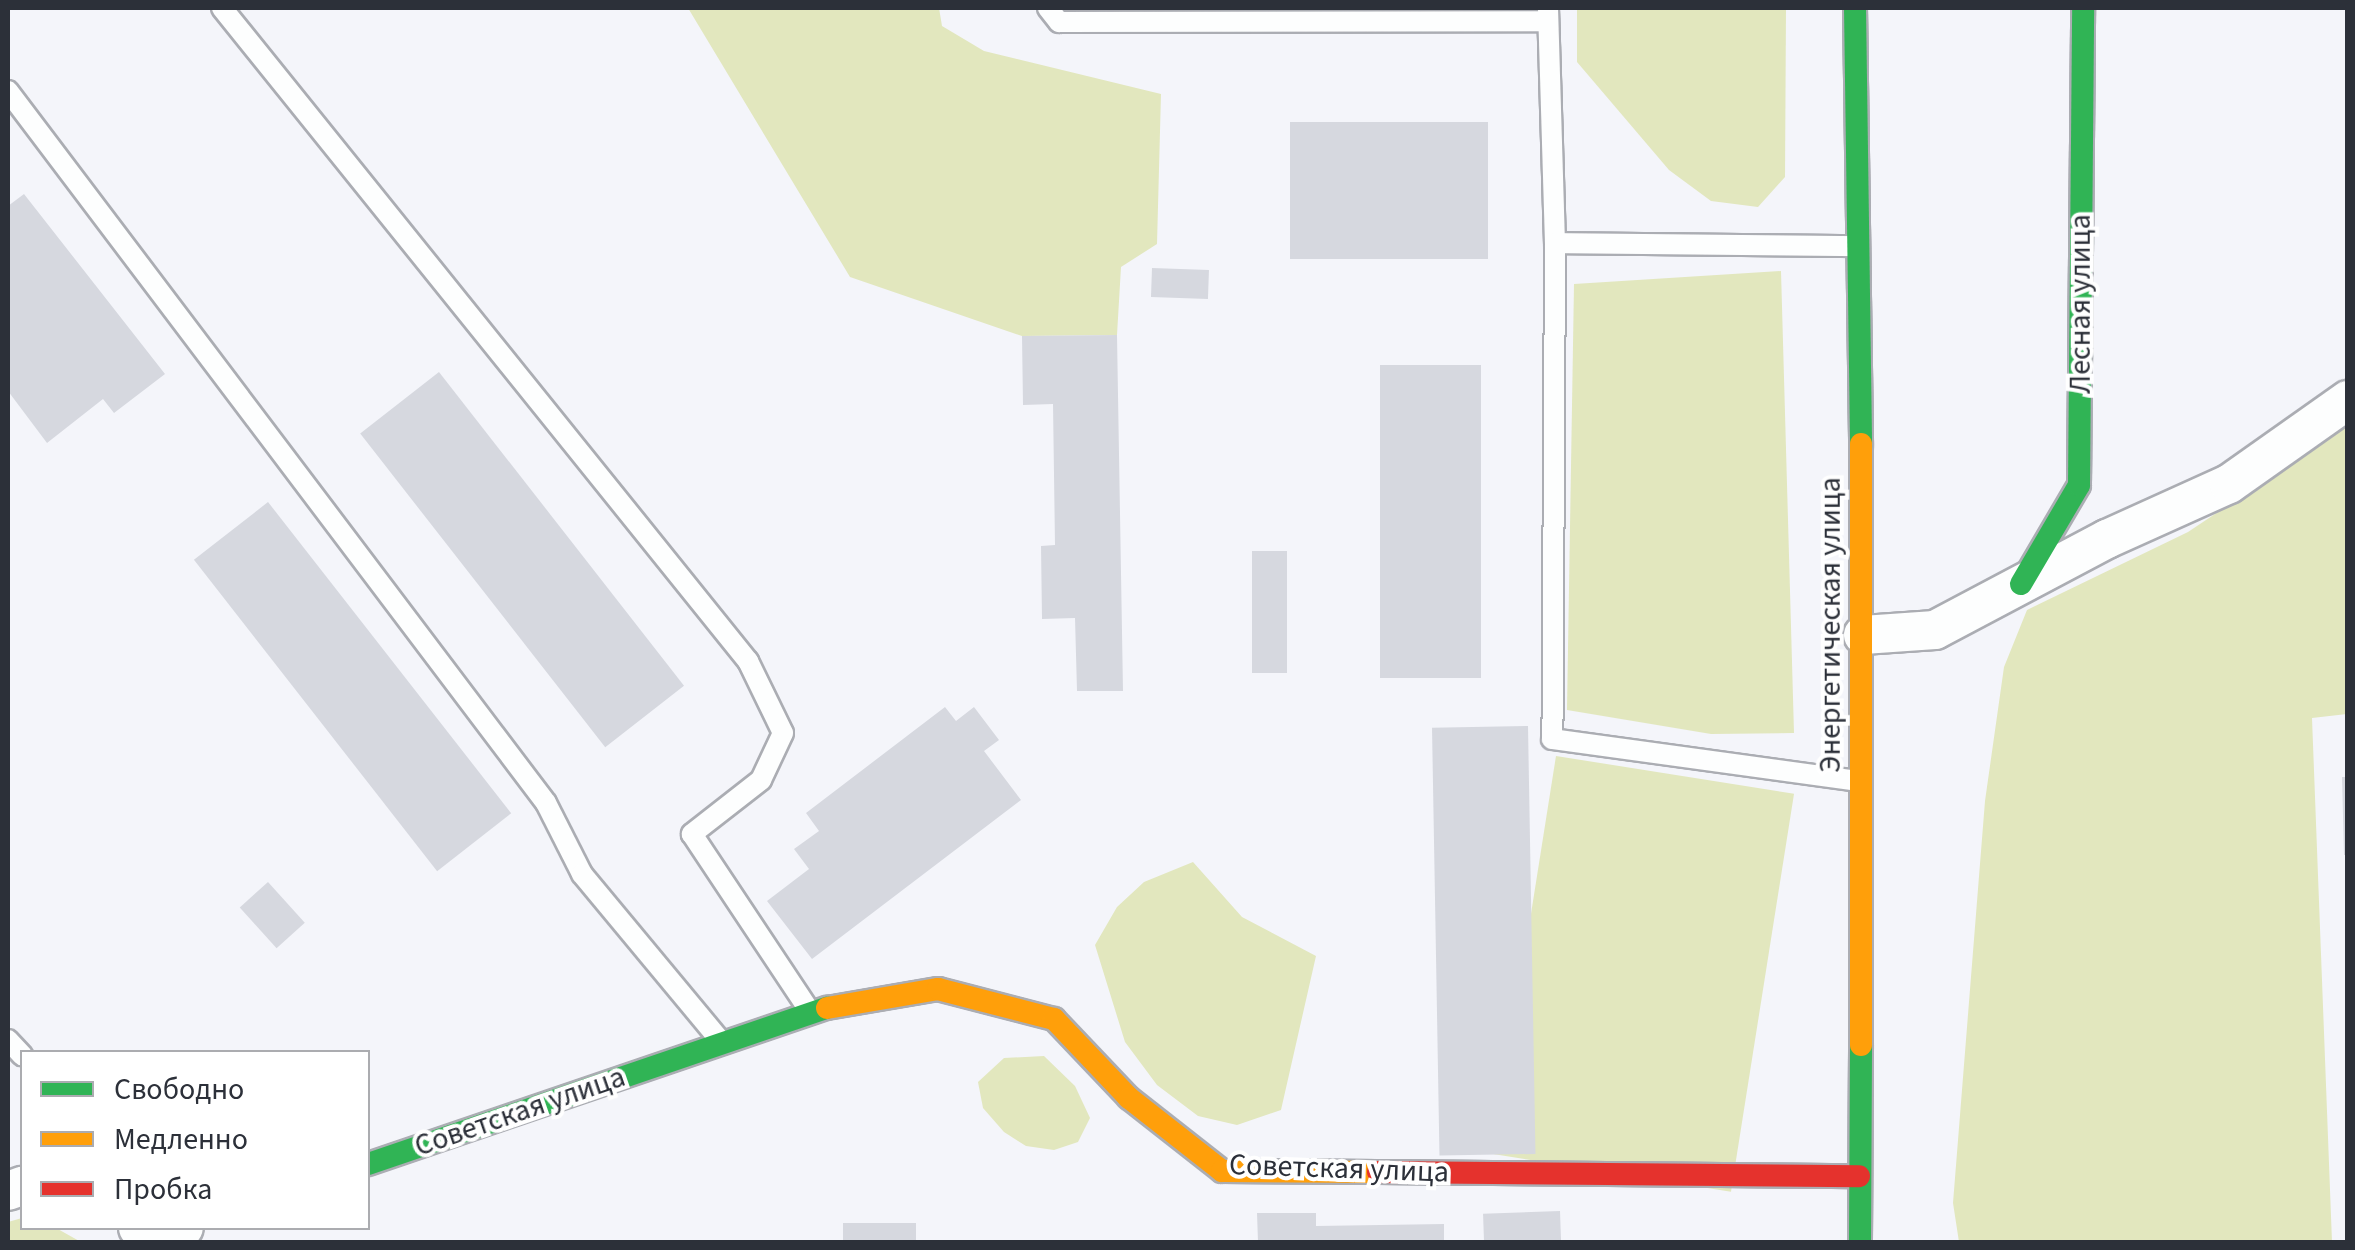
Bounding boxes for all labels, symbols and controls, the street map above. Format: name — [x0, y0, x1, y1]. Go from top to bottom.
street label: Лесная улица — [2063, 214, 2099, 394]
street label: Энергетическая улица — [1813, 477, 1849, 773]
legend — [20, 1050, 370, 1230]
street label: Советская улица — [410, 1059, 630, 1165]
text: Свободно — [114, 1068, 244, 1111]
text: Медленно — [114, 1118, 248, 1161]
street label: Советская улица — [1228, 1147, 1450, 1191]
text: Пробка — [114, 1168, 212, 1211]

